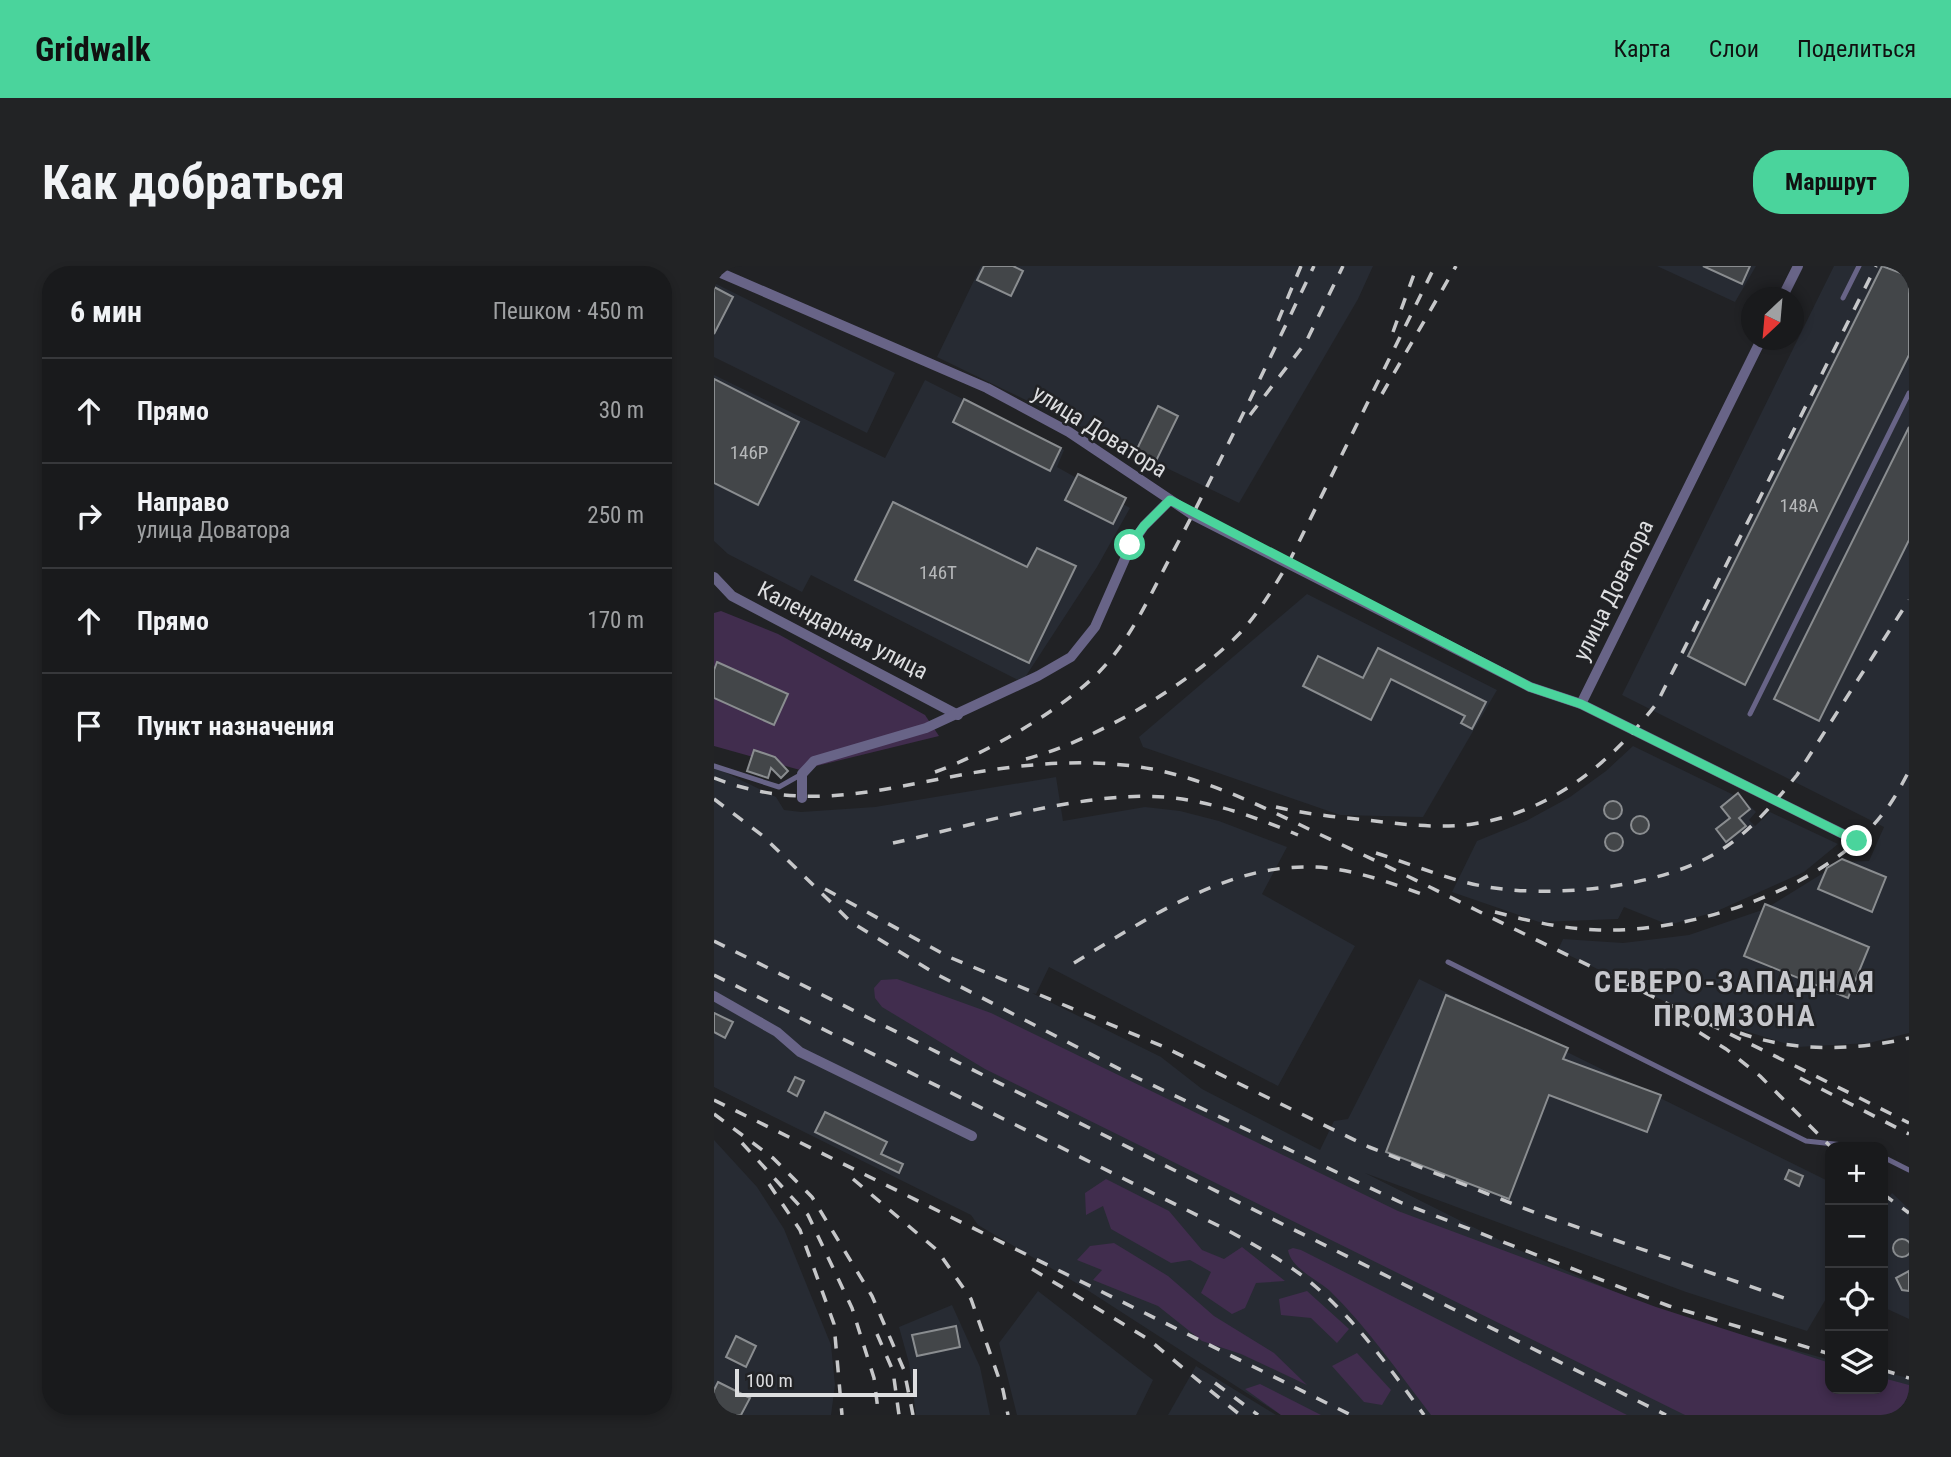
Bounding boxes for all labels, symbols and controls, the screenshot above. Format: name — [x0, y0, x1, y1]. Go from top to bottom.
text: Gridwalk — [35, 30, 150, 69]
text: Карта — [1613, 35, 1671, 63]
text: Слои — [1709, 35, 1759, 63]
text: Поделиться — [1797, 35, 1916, 63]
button: Маршрут — [1753, 150, 1909, 214]
text: Как добраться — [42, 154, 345, 211]
north arrow — [1741, 287, 1804, 350]
text: 6 мин — [70, 294, 142, 329]
text: Пешком · 450 m — [493, 298, 644, 325]
street label: улица Доватора — [1028, 379, 1172, 483]
icon: ahead — [70, 392, 108, 430]
text: Прямо — [137, 396, 209, 426]
text: 30 m — [599, 397, 644, 424]
house number: 146Р — [730, 441, 768, 464]
text: Направо — [137, 487, 229, 517]
house number: 148А — [1779, 494, 1819, 517]
icon: right — [70, 497, 108, 535]
text: 250 m — [587, 502, 644, 529]
street label: улица Доватора — [1568, 515, 1659, 665]
text: улица Доватора — [137, 517, 290, 544]
route start — [1114, 529, 1145, 560]
house number: 146Т — [919, 561, 957, 584]
street label: Календарная улица — [753, 576, 932, 685]
icon: ahead — [70, 602, 108, 640]
text: Прямо — [137, 606, 209, 636]
text: 170 m — [587, 607, 644, 634]
icon: arrive — [70, 707, 108, 745]
text: Пункт назначения — [137, 711, 335, 741]
route end — [1841, 825, 1872, 856]
district label: СЕВЕРО-ЗАПАДНАЯ ПРОМЗОНА — [1594, 964, 1876, 1033]
map controls — [1825, 1142, 1888, 1394]
button: + — [1825, 1142, 1888, 1205]
button: − — [1825, 1205, 1888, 1268]
button: locate — [1825, 1268, 1888, 1331]
button: layers — [1825, 1331, 1888, 1394]
scale bar — [735, 1366, 917, 1398]
text: 100 m — [746, 1369, 793, 1392]

